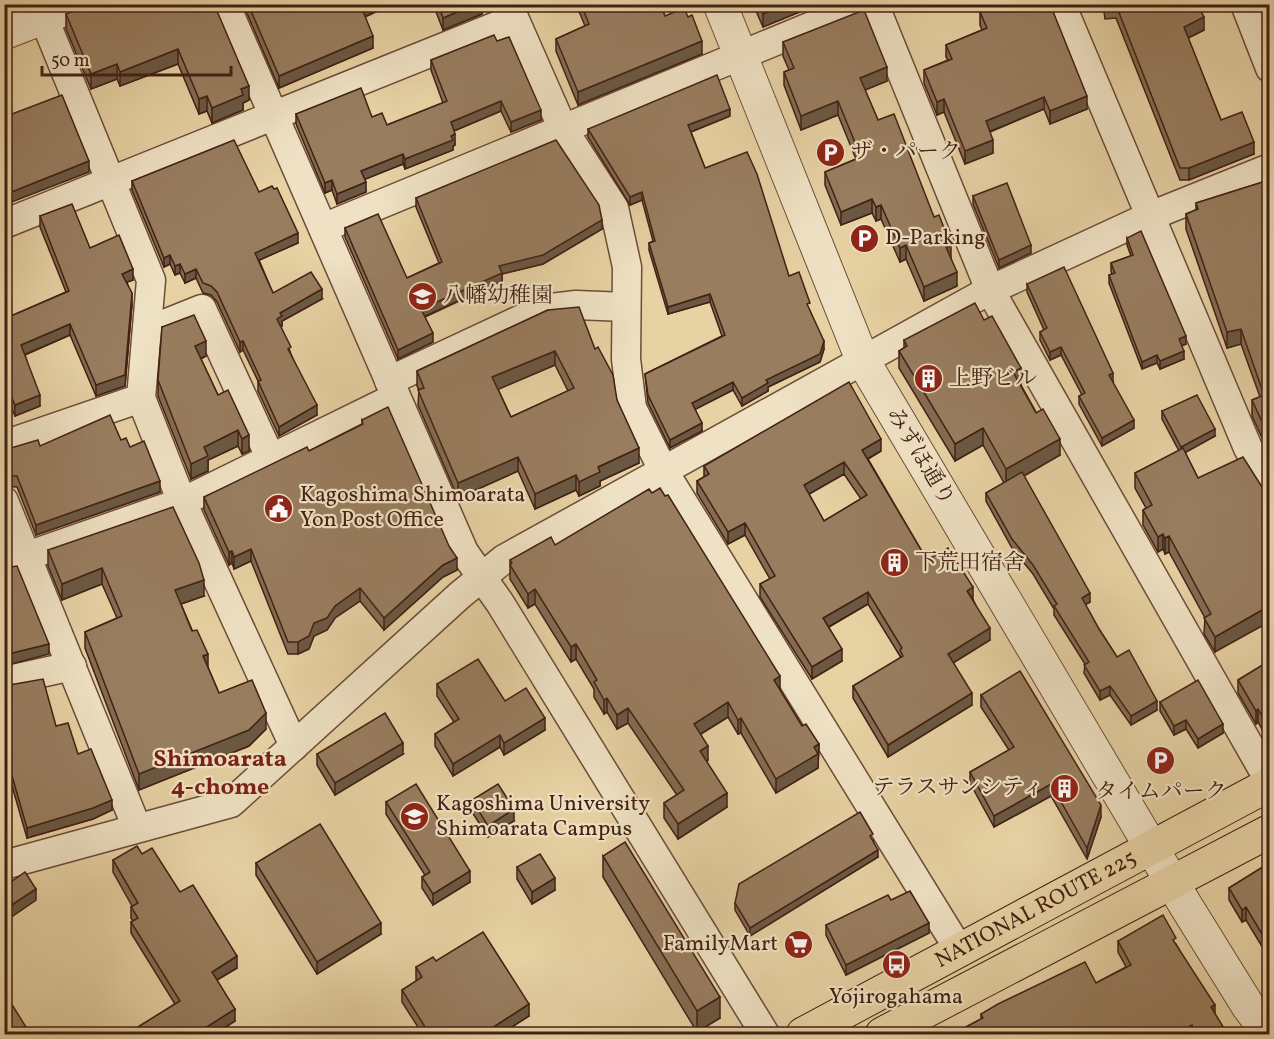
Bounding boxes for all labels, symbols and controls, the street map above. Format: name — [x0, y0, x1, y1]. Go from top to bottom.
scale bar — [42, 39, 231, 77]
text: 50 m — [51, 49, 90, 74]
parking icon: ザ・パーク — [814, 136, 846, 168]
place label: ザ・パーク — [851, 137, 961, 168]
parking icon: D-Parking — [848, 222, 880, 254]
place label: D-Parking — [885, 223, 986, 254]
school or university icon: 八幡幼稚園 — [406, 280, 438, 312]
place label: 八幡幼稚園 — [443, 281, 553, 312]
building icon: 上野ビル — [912, 363, 944, 395]
place label: 上野ビル — [949, 364, 1037, 395]
street label: みずほ通り — [878, 402, 962, 512]
place label: Kagoshima Shimoarata Yon Post Office — [300, 480, 525, 536]
public building icon: Kagoshima Shimoarata Yon Post Office — [263, 492, 295, 524]
building icon: 下荒田宿舍 — [878, 547, 910, 579]
place label: 下荒田宿舍 — [915, 548, 1025, 579]
district label: Shimoarata 4-chome — [153, 743, 287, 805]
parking icon: タイムパーク — [1145, 744, 1177, 776]
building icon: テラスサンシティ — [1049, 772, 1081, 804]
place label: テラスサンシティ — [873, 773, 1044, 804]
place label: タイムパーク — [1095, 777, 1227, 808]
place label: Kagoshima University Shimoarata Campus — [436, 789, 650, 845]
school or university icon: Kagoshima University Shimoarata Campus — [399, 801, 431, 833]
street label: NATIONAL ROUTE 225 — [930, 843, 1142, 976]
supermarket icon: FamilyMart — [783, 928, 815, 960]
place label: FamilyMart — [663, 929, 778, 960]
bus stop icon: Yojirogahama — [880, 949, 912, 981]
place label: Yojirogahama — [829, 982, 963, 1013]

